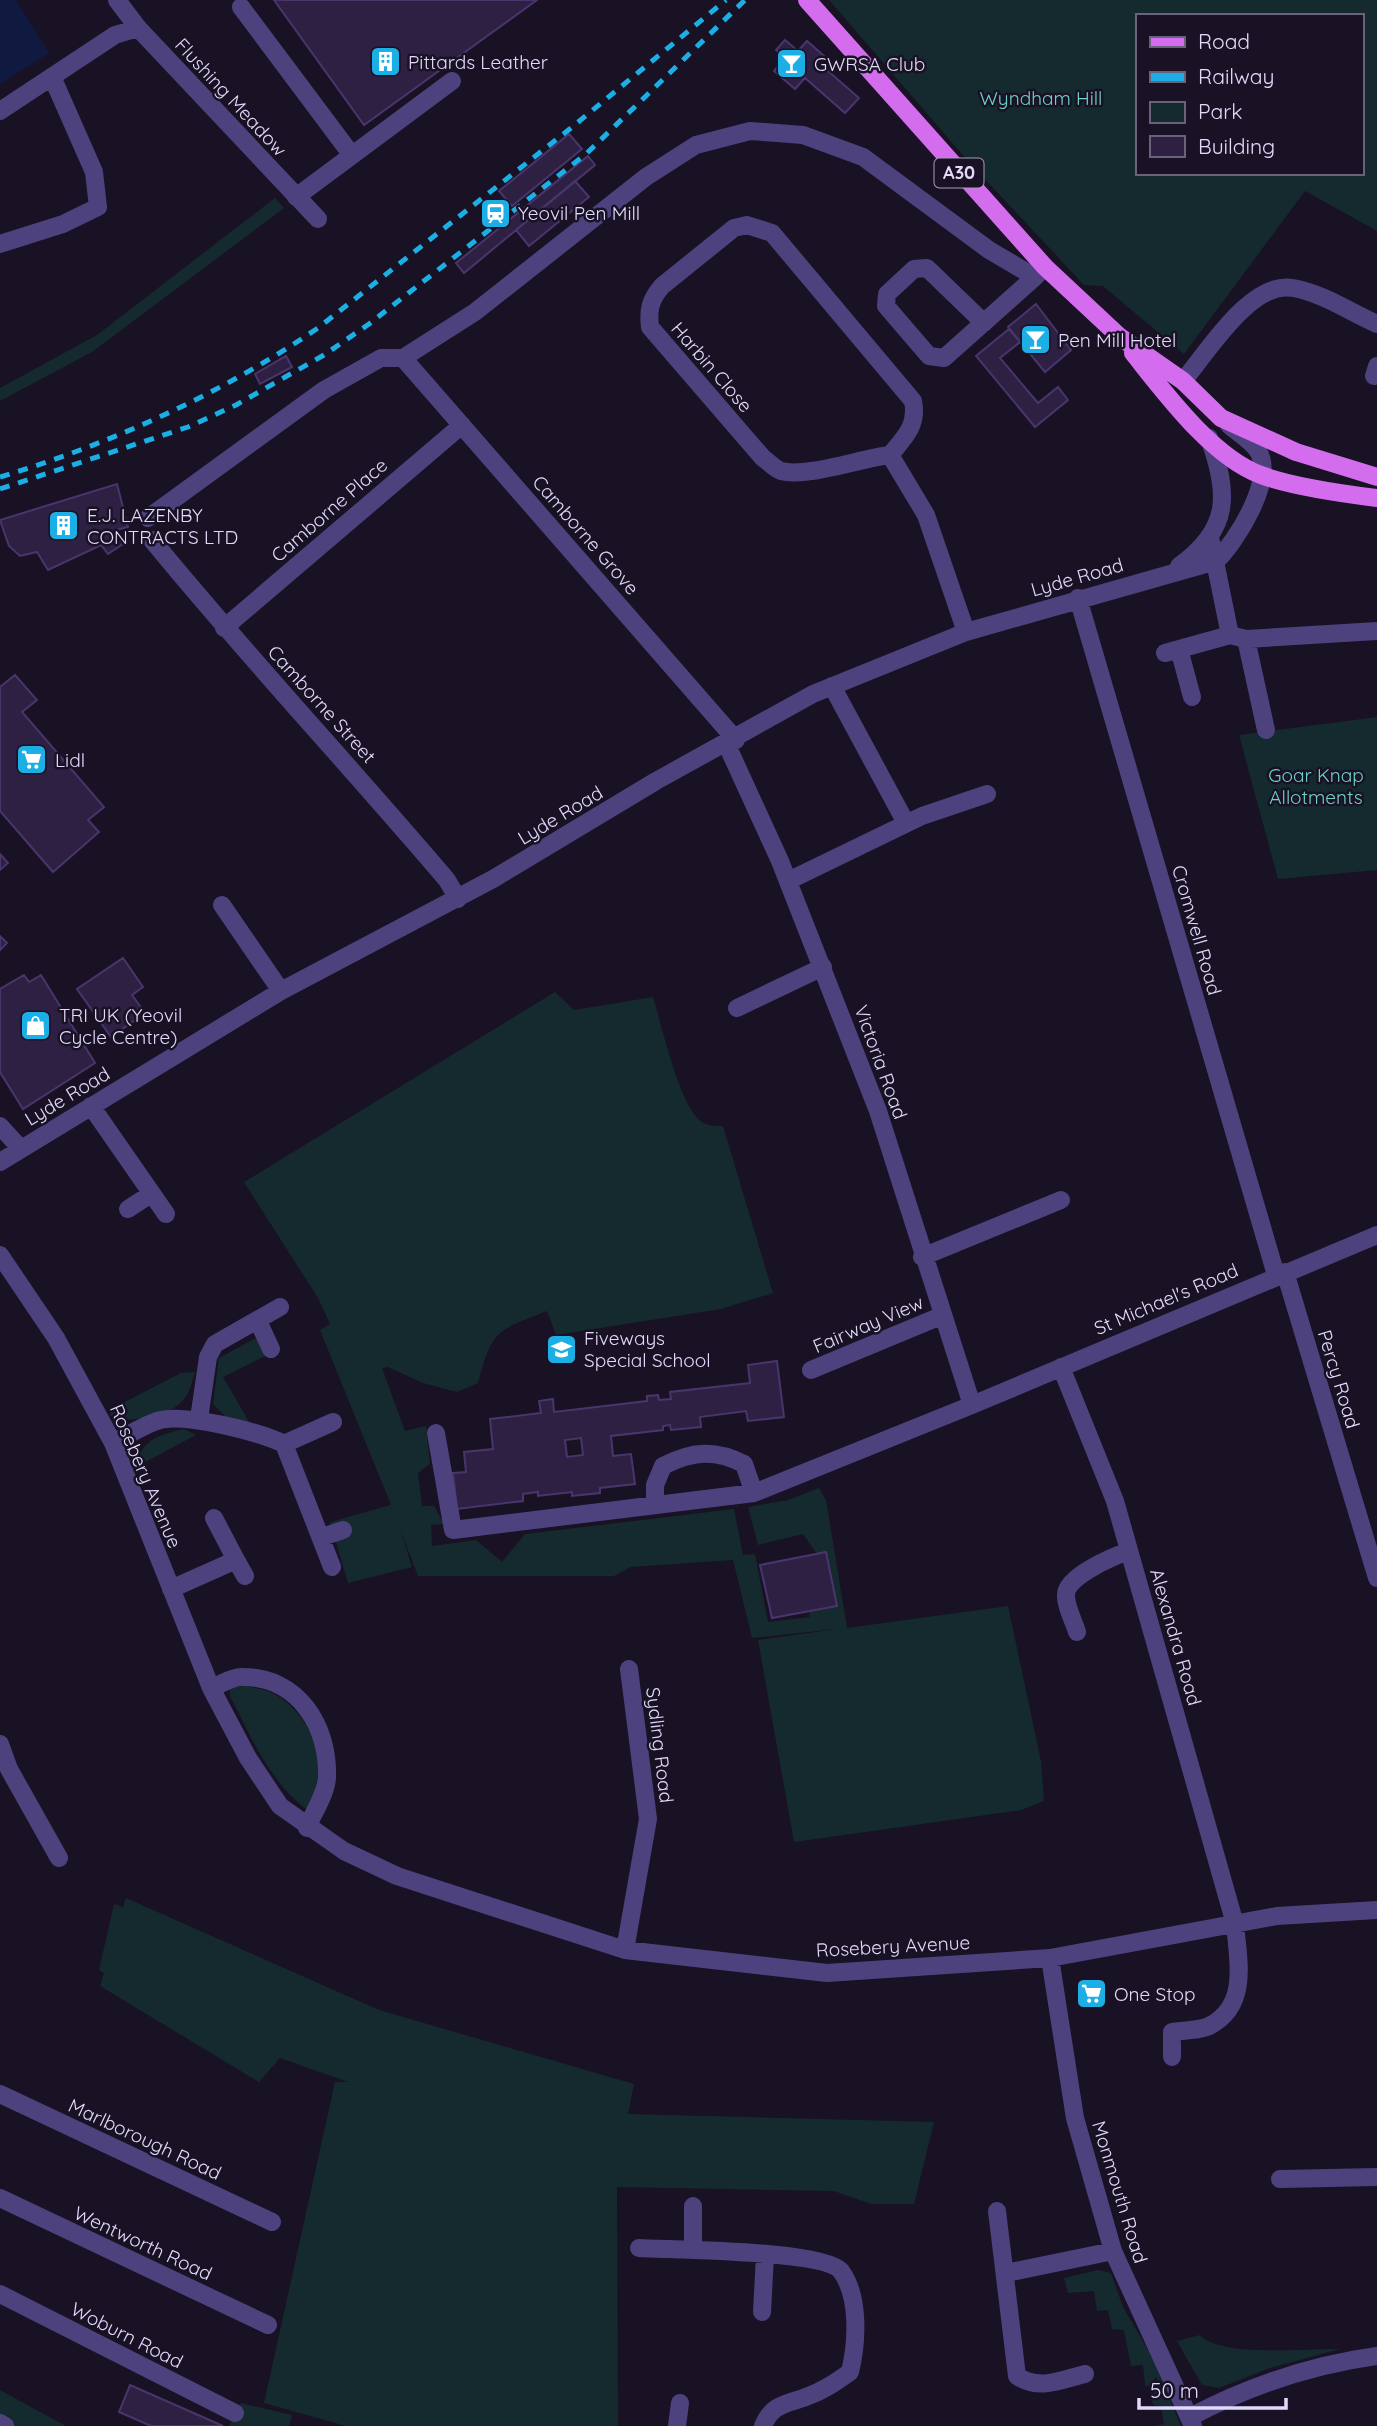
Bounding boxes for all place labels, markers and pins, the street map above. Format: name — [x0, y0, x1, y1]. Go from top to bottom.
building icon: Pittards Leather — [368, 45, 402, 79]
bar icon: GWRSA Club — [774, 47, 808, 81]
place label: Pittards Leather — [408, 50, 549, 74]
place label: GWRSA Club — [814, 52, 925, 76]
station icon: Yeovil Pen Mill — [478, 196, 512, 230]
place label: Yeovil Pen Mill — [518, 201, 640, 225]
bar icon: Pen Mill Hotel — [1018, 323, 1052, 357]
place label: Pen Mill Hotel — [1058, 328, 1176, 352]
place label: E.J. LAZENBY CONTRACTS LTD — [87, 503, 238, 549]
building icon: E.J. LAZENBY CONTRACTS LTD — [47, 509, 81, 543]
supermarket icon: Lidl — [15, 743, 49, 777]
place label: Lidl — [55, 748, 85, 772]
place label: TRI UK (Yeovil Cycle Centre) — [59, 1003, 182, 1049]
shop icon: TRI UK (Yeovil Cycle Centre) — [19, 1009, 53, 1043]
place label: Fiveways Special School — [584, 1326, 711, 1372]
school or university icon: Fiveways Special School — [544, 1332, 578, 1366]
supermarket icon: One Stop — [1074, 1977, 1108, 2011]
place label: One Stop — [1114, 1982, 1195, 2006]

